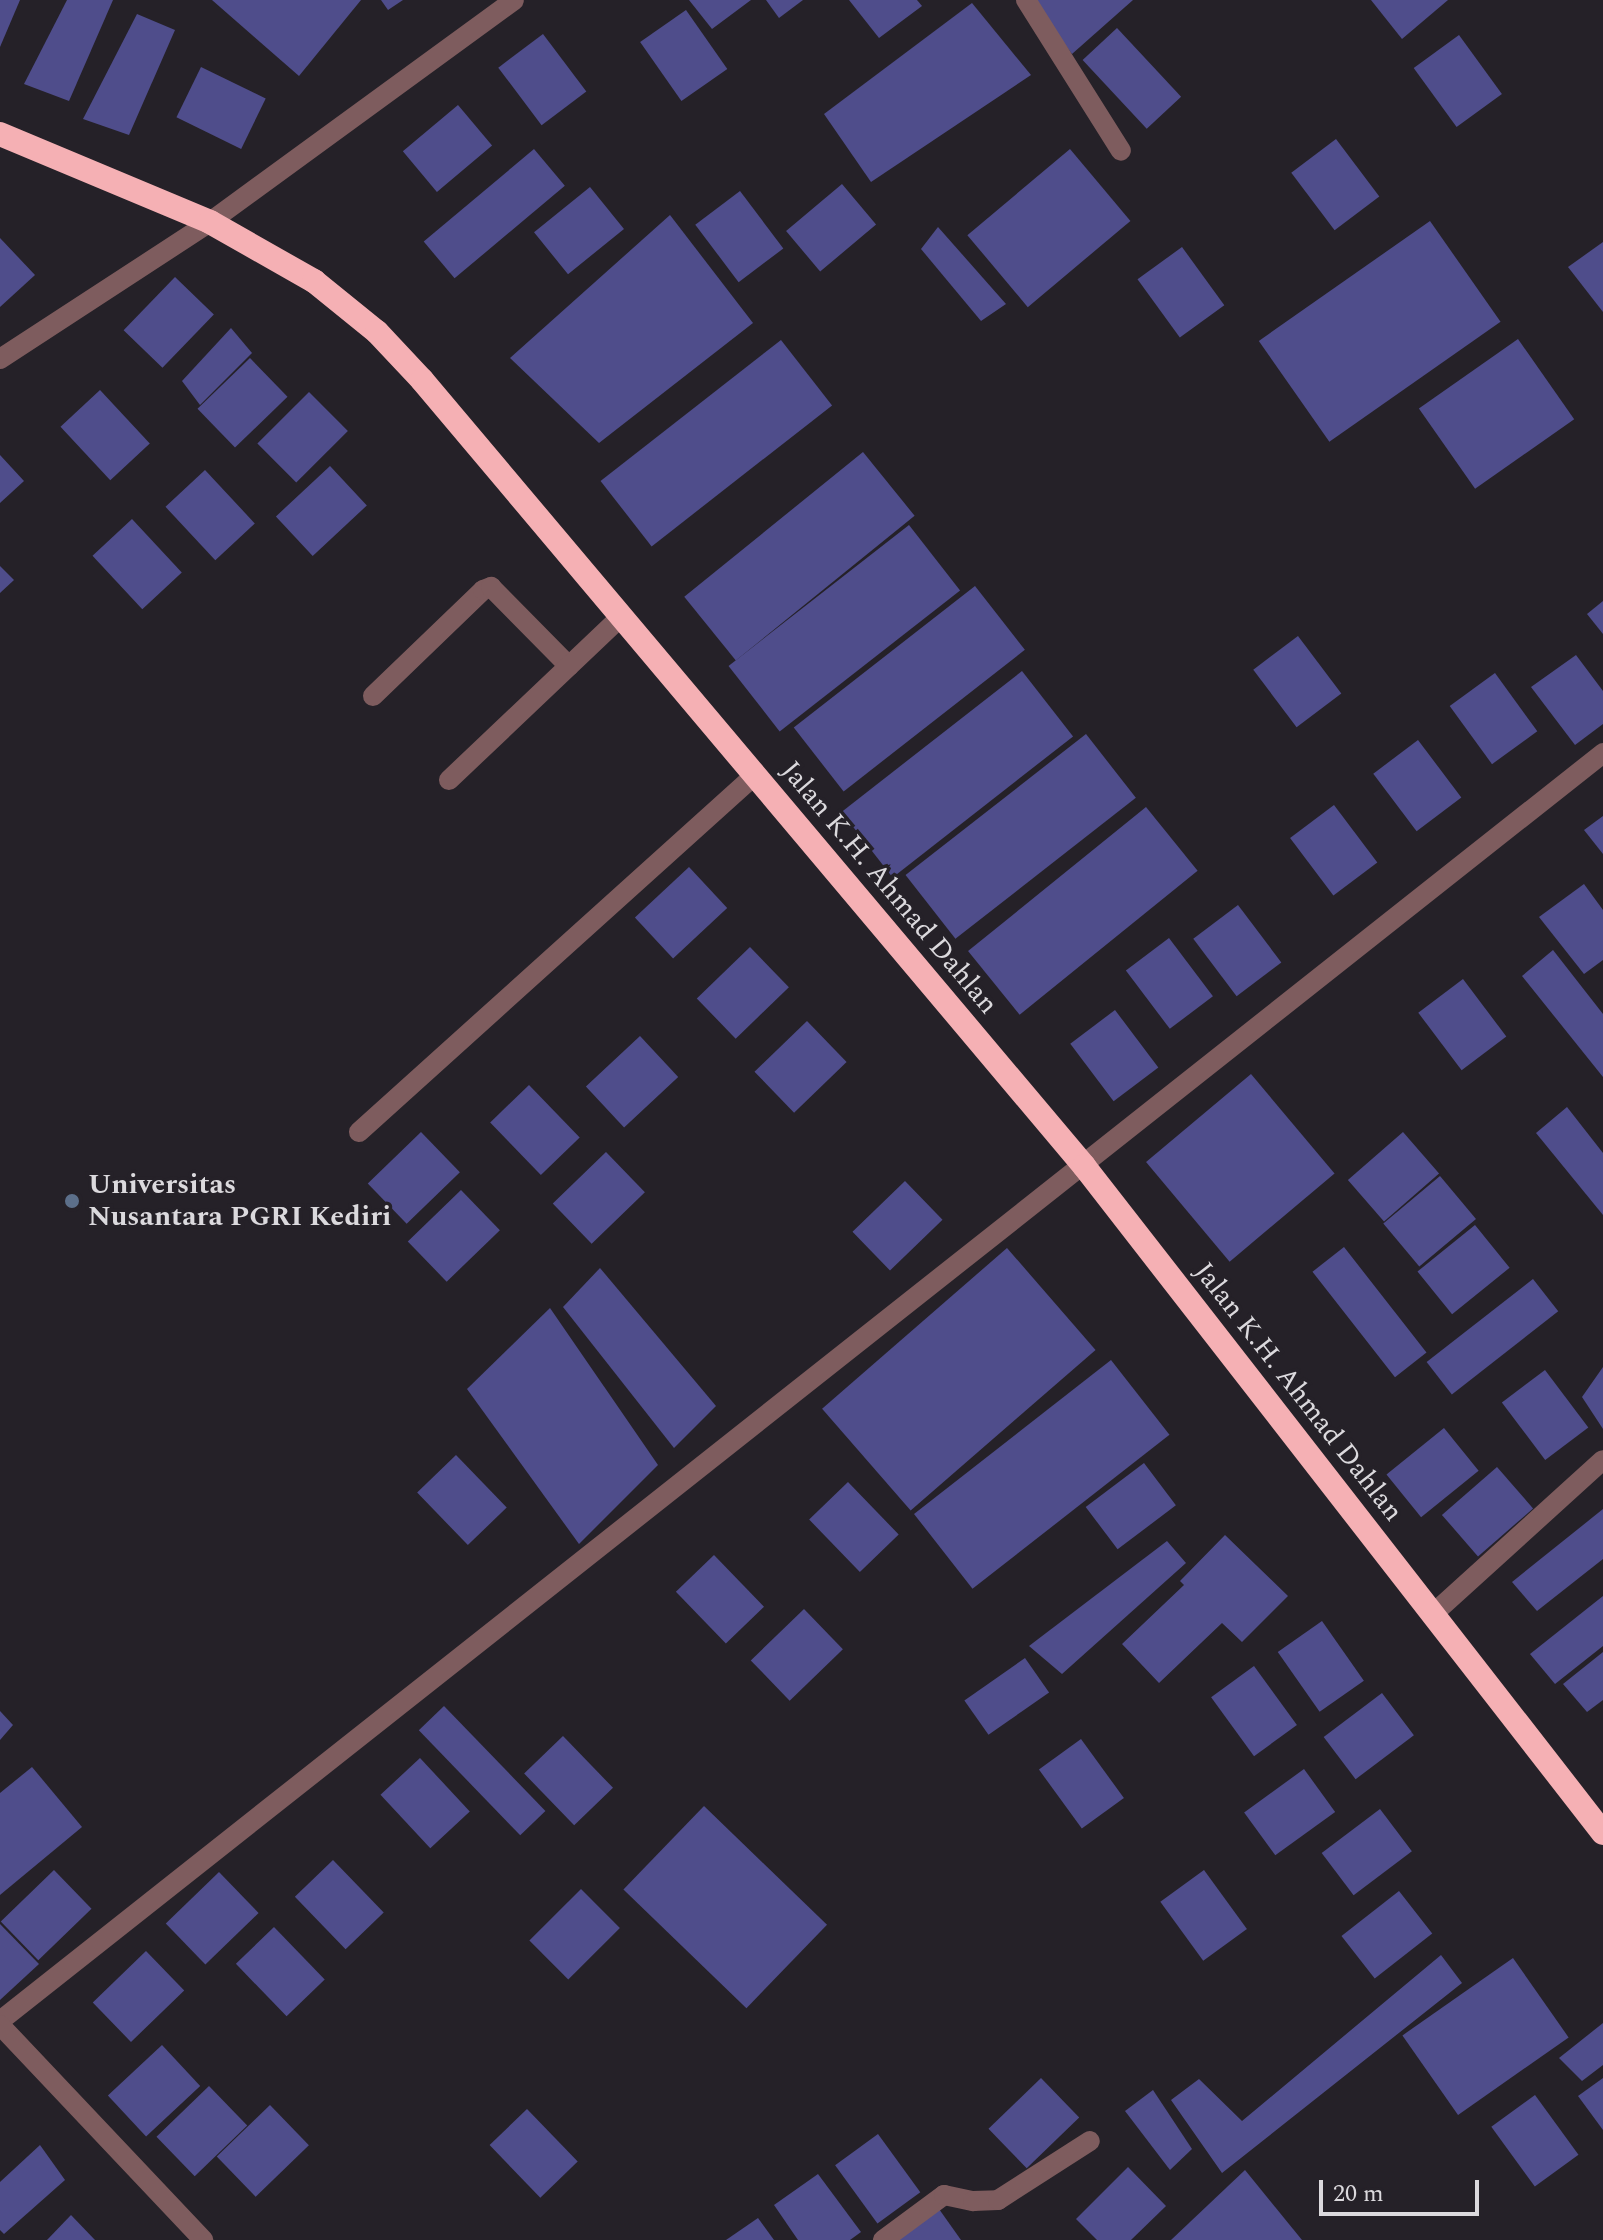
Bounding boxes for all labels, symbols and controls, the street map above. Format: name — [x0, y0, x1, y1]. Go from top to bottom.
street label: Jalan K.H. Ahmad Dahlan — [773, 755, 1005, 1021]
place label: Universitas Nusantara PGRI Kediri — [88, 1168, 391, 1234]
marker: Universitas Nusantara PGRI Kediri — [63, 1192, 81, 1210]
street label: Jalan K.H. Ahmad Dahlan — [1186, 1256, 1410, 1528]
scale bar — [1323, 2164, 1483, 2214]
text: 20 m — [1333, 2176, 1384, 2212]

